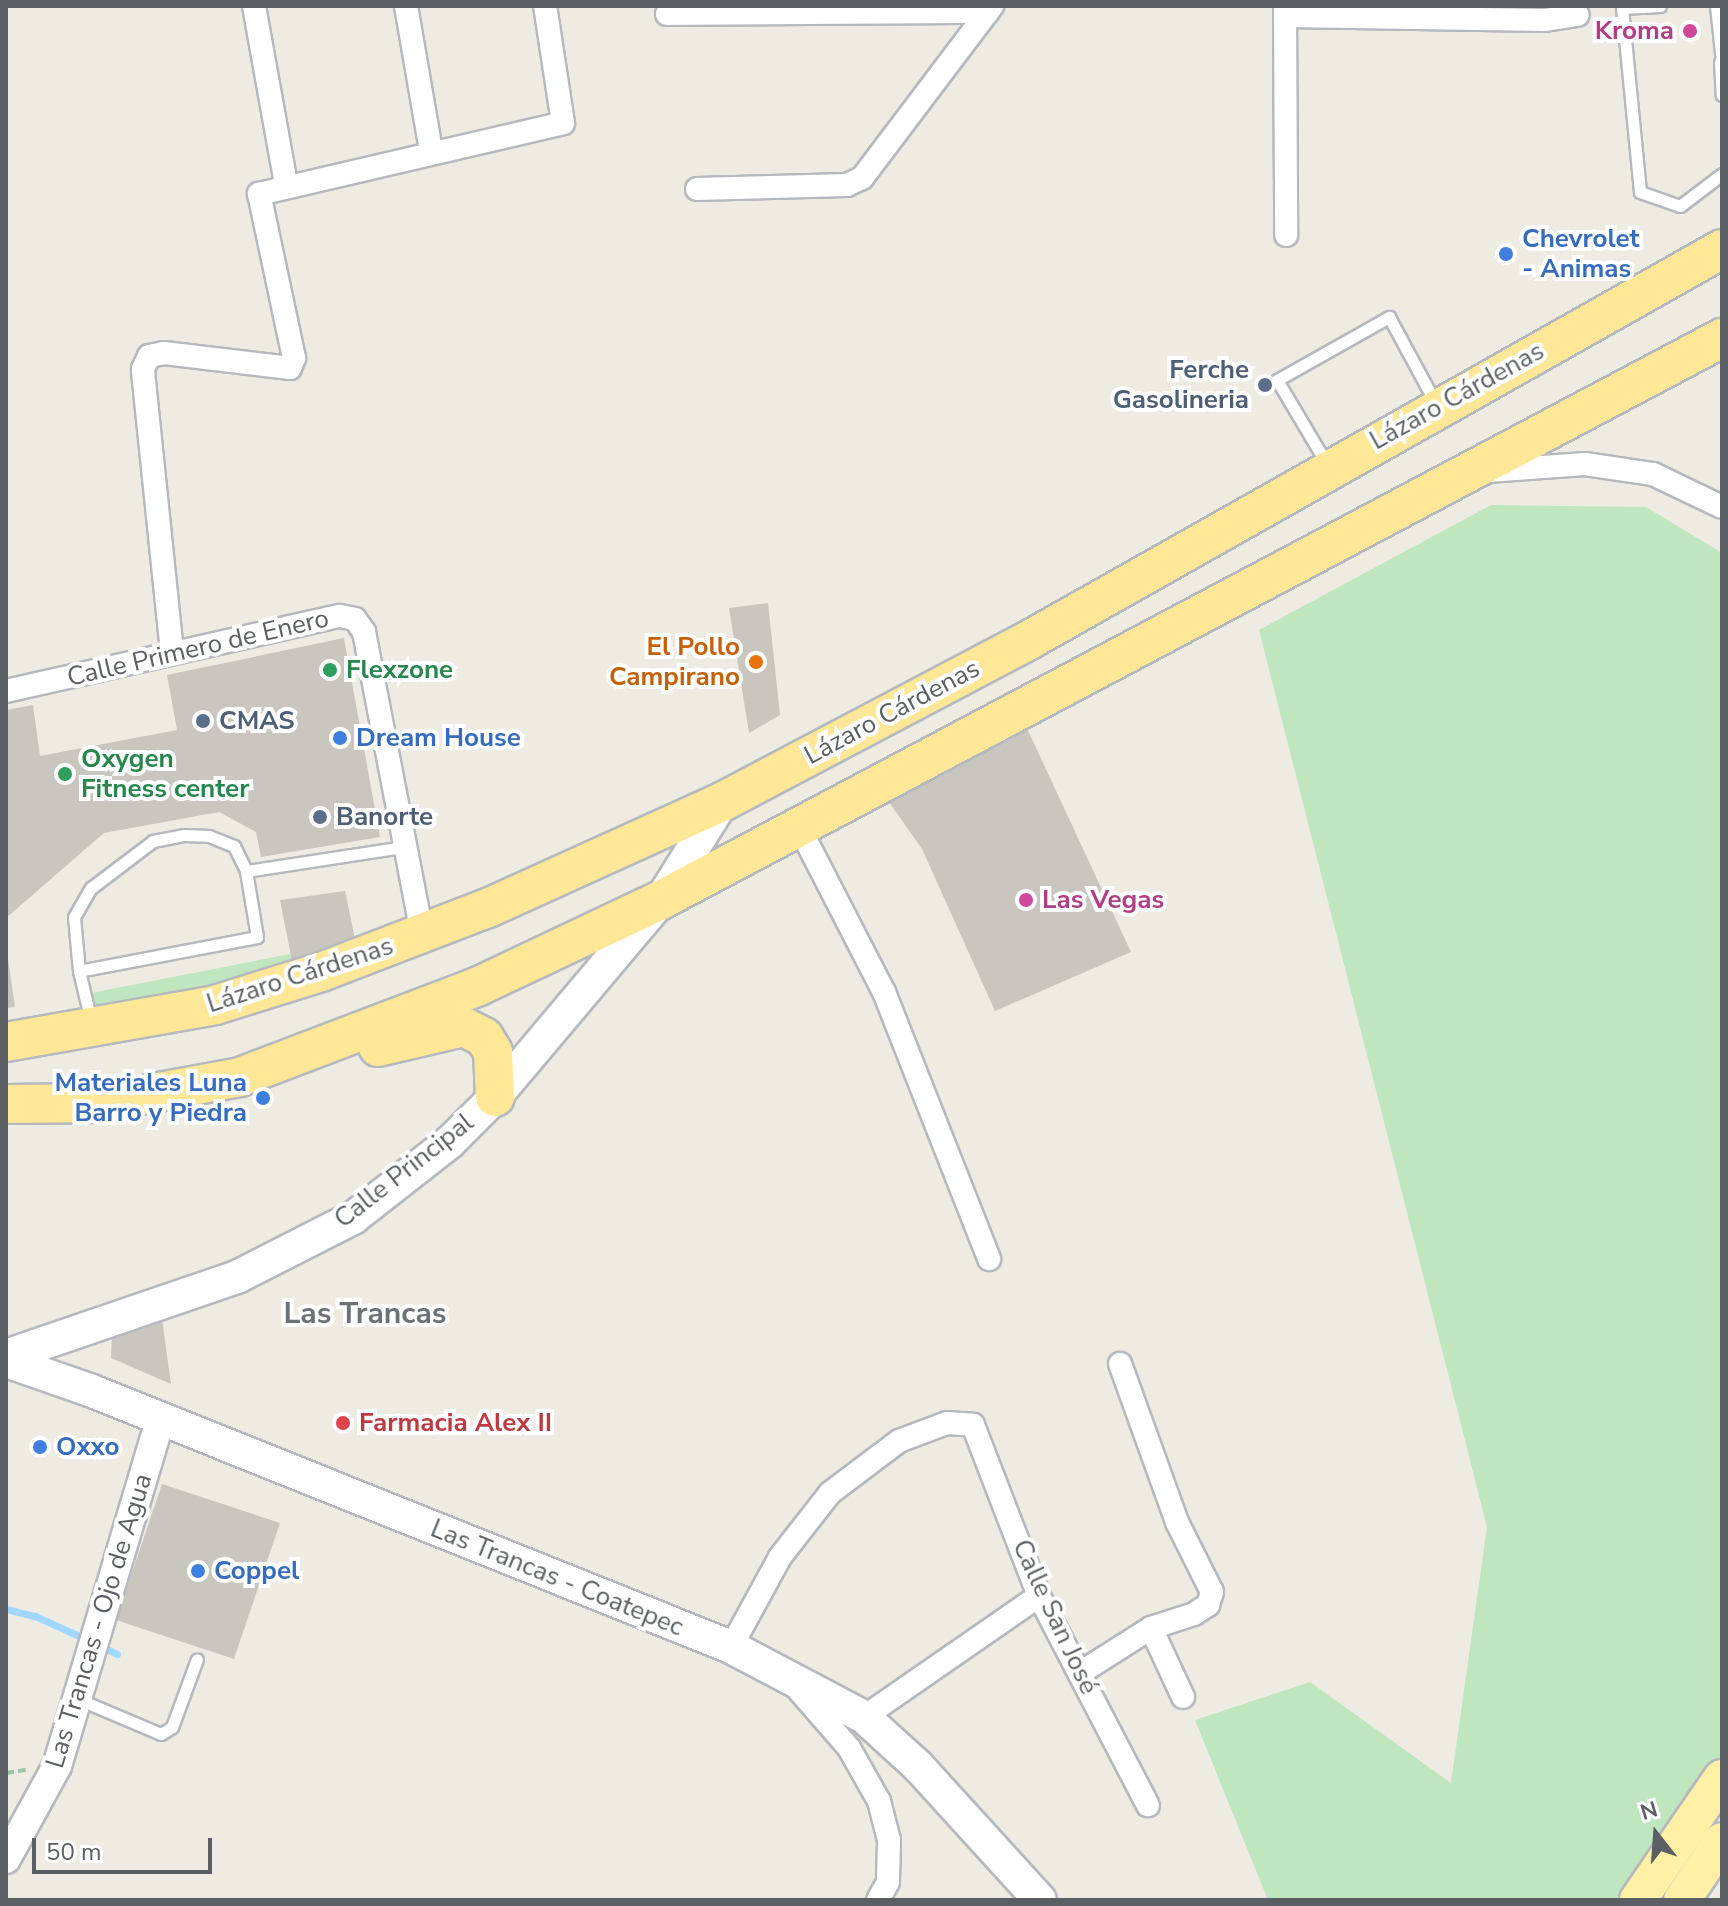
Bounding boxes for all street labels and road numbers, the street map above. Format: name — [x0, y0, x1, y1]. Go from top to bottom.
street label: Lázaro Cárdenas — [1365, 335, 1549, 457]
street label: Calle Primero de Enero — [64, 603, 332, 693]
street label: Lázaro Cárdenas — [799, 653, 985, 771]
street label: Lázaro Cárdenas — [203, 930, 397, 1020]
street label: Calle Principal — [328, 1107, 480, 1235]
street label: Las Trancas - Ojo de Agua — [39, 1470, 159, 1772]
street label: Las Trancas - Coatepec — [426, 1513, 688, 1643]
street label: Calle San José — [1006, 1535, 1104, 1699]

